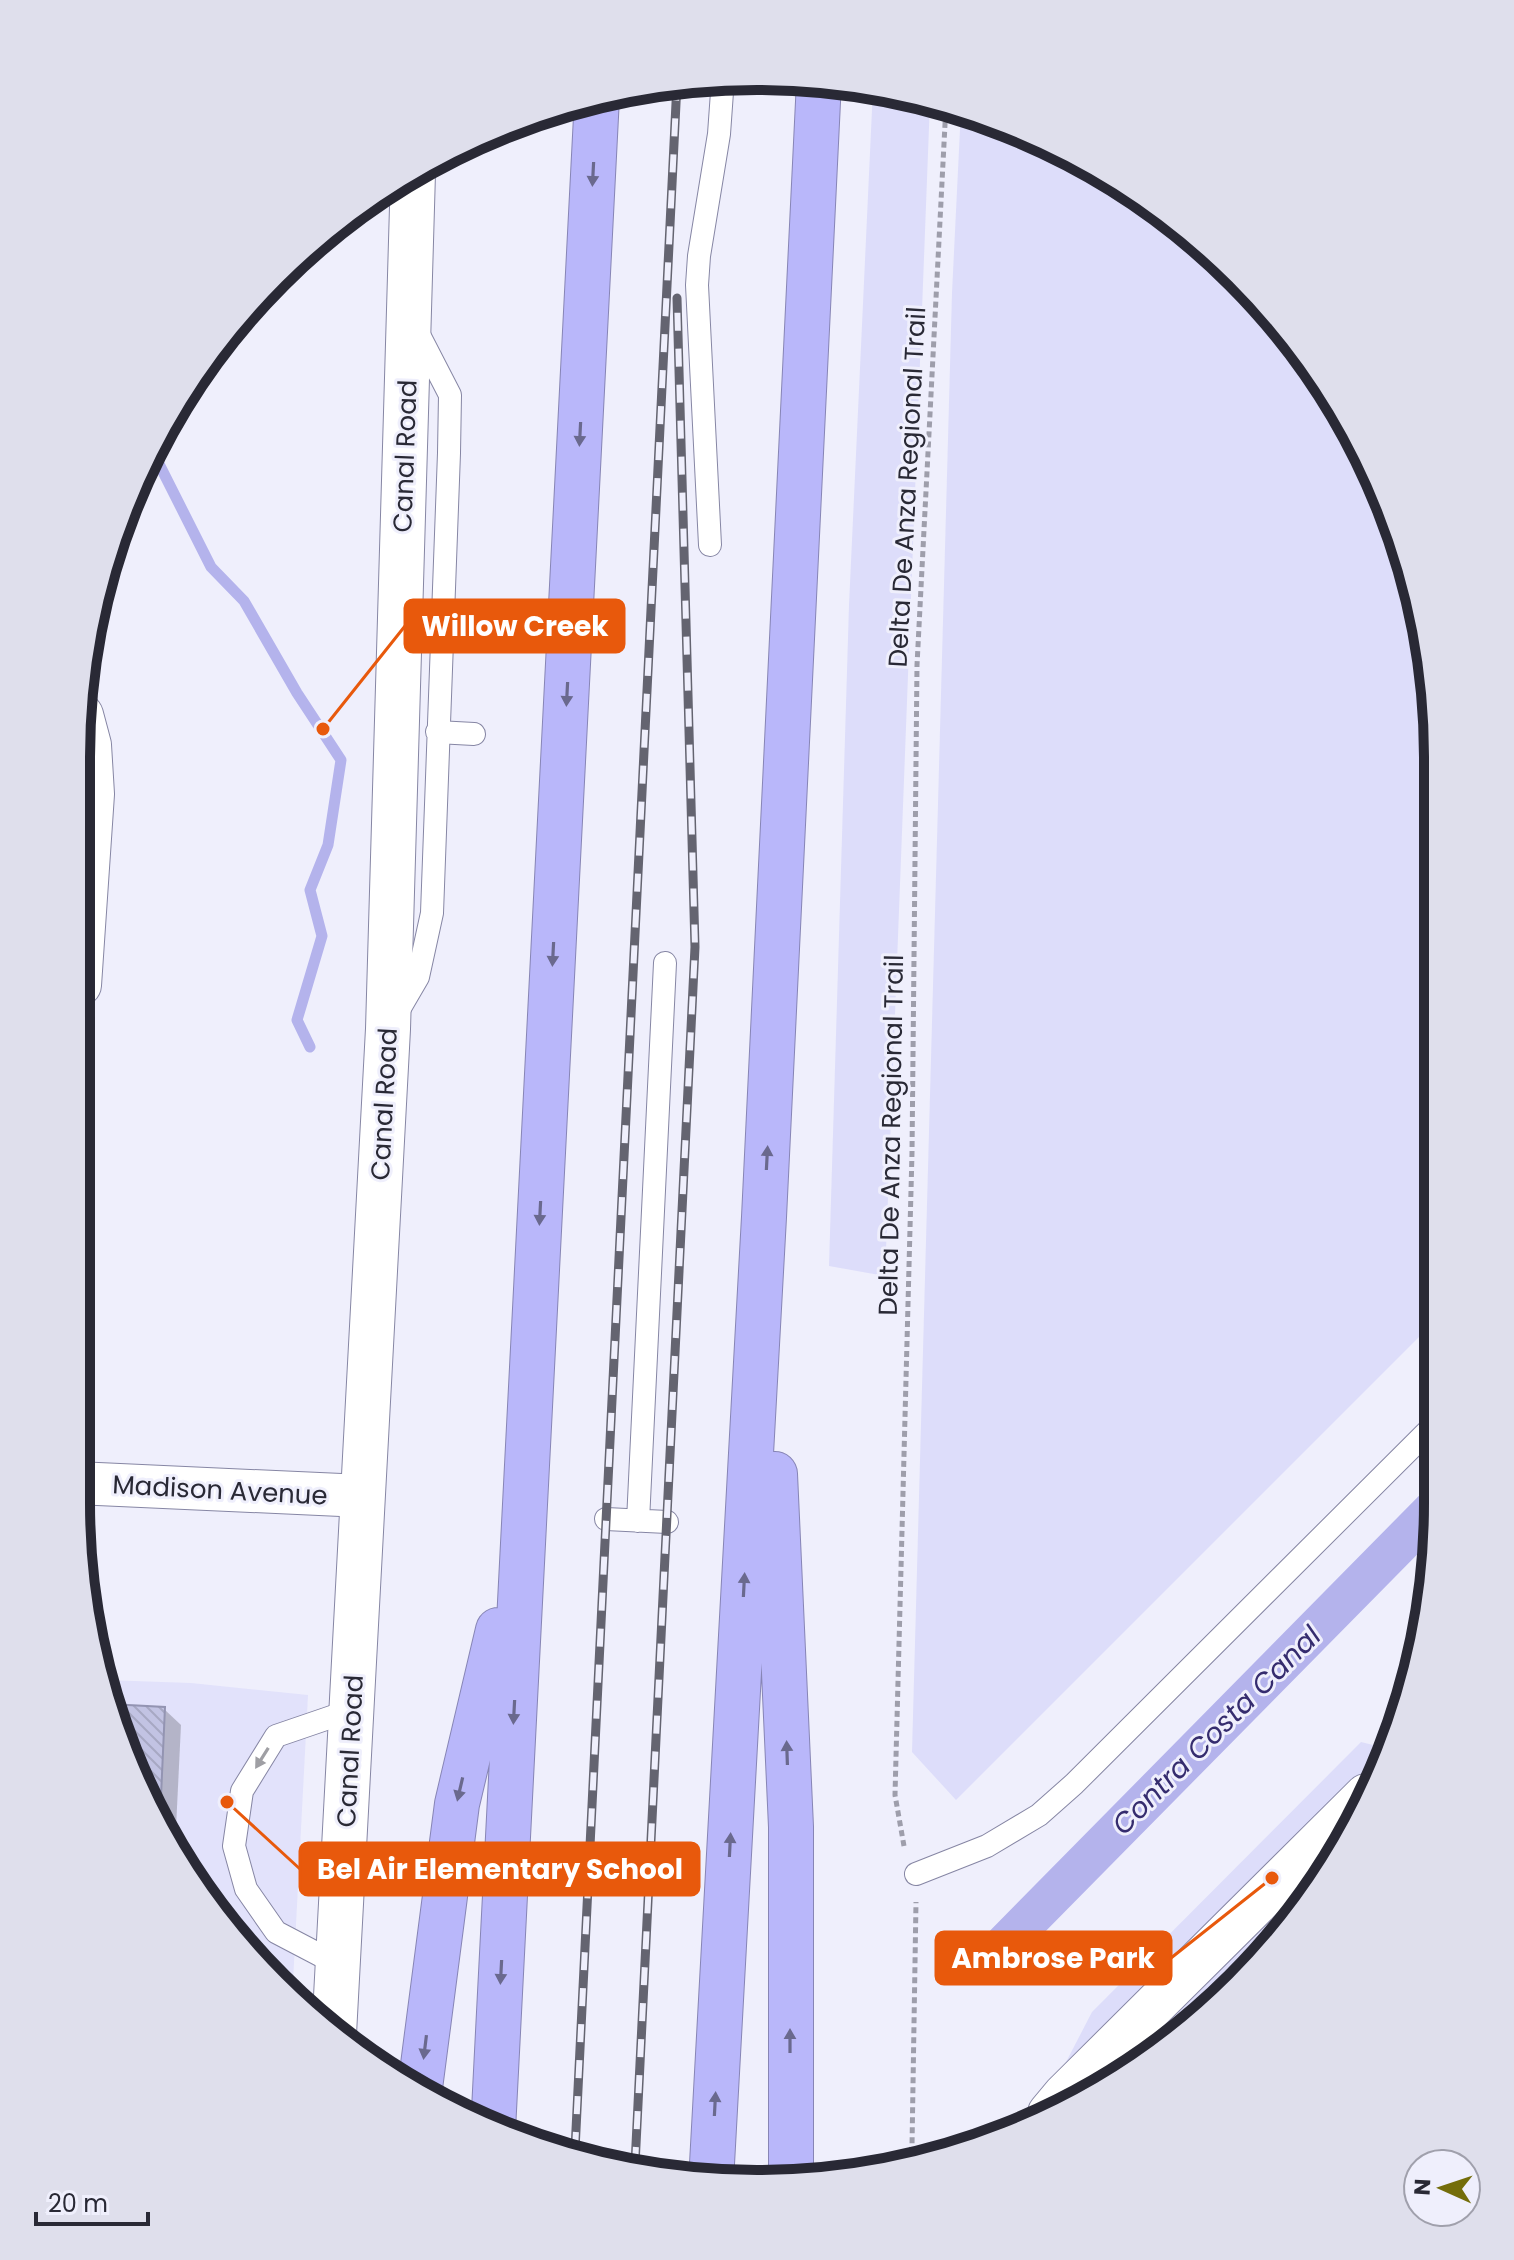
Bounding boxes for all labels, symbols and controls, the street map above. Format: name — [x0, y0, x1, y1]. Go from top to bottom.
one-way arrow — [586, 162, 599, 187]
street label: Delta De Anza Regional Trail — [880, 306, 934, 668]
street label: Canal Road — [384, 379, 426, 533]
one-way arrow — [573, 422, 586, 447]
callout: Willow Creek — [405, 600, 624, 652]
text: Willow Creek — [421, 607, 609, 646]
one-way arrow — [560, 682, 573, 707]
one-way arrow — [546, 942, 559, 967]
street label: Delta De Anza Regional Trail — [870, 954, 912, 1316]
street label: Canal Road — [362, 1027, 406, 1181]
one-way arrow — [761, 1145, 774, 1170]
one-way arrow — [533, 1201, 546, 1226]
street label: Madison Avenue — [112, 1466, 328, 1514]
one-way arrow — [738, 1572, 751, 1597]
water label: Contra Costa Canal — [1103, 1617, 1330, 1844]
street label: Canal Road — [328, 1674, 372, 1828]
one-way arrow — [508, 1700, 521, 1725]
one-way arrow — [781, 1740, 794, 1765]
one-way arrow — [255, 1746, 270, 1769]
one-way arrow — [454, 1777, 466, 1802]
one-way arrow — [723, 1832, 736, 1857]
callout: Bel Air Elementary School — [300, 1843, 699, 1895]
text: Bel Air Elementary School — [317, 1850, 683, 1889]
callout: Ambrose Park — [936, 1932, 1171, 1984]
text: Ambrose Park — [951, 1939, 1156, 1978]
one-way arrow — [495, 1960, 508, 1985]
one-way arrow — [784, 2028, 796, 2053]
one-way arrow — [419, 2035, 432, 2060]
one-way arrow — [709, 2091, 722, 2116]
north arrow — [1402, 2148, 1482, 2228]
scale bar — [36, 2176, 148, 2226]
text: N — [1407, 2178, 1438, 2196]
text: 20 m — [48, 2187, 108, 2220]

